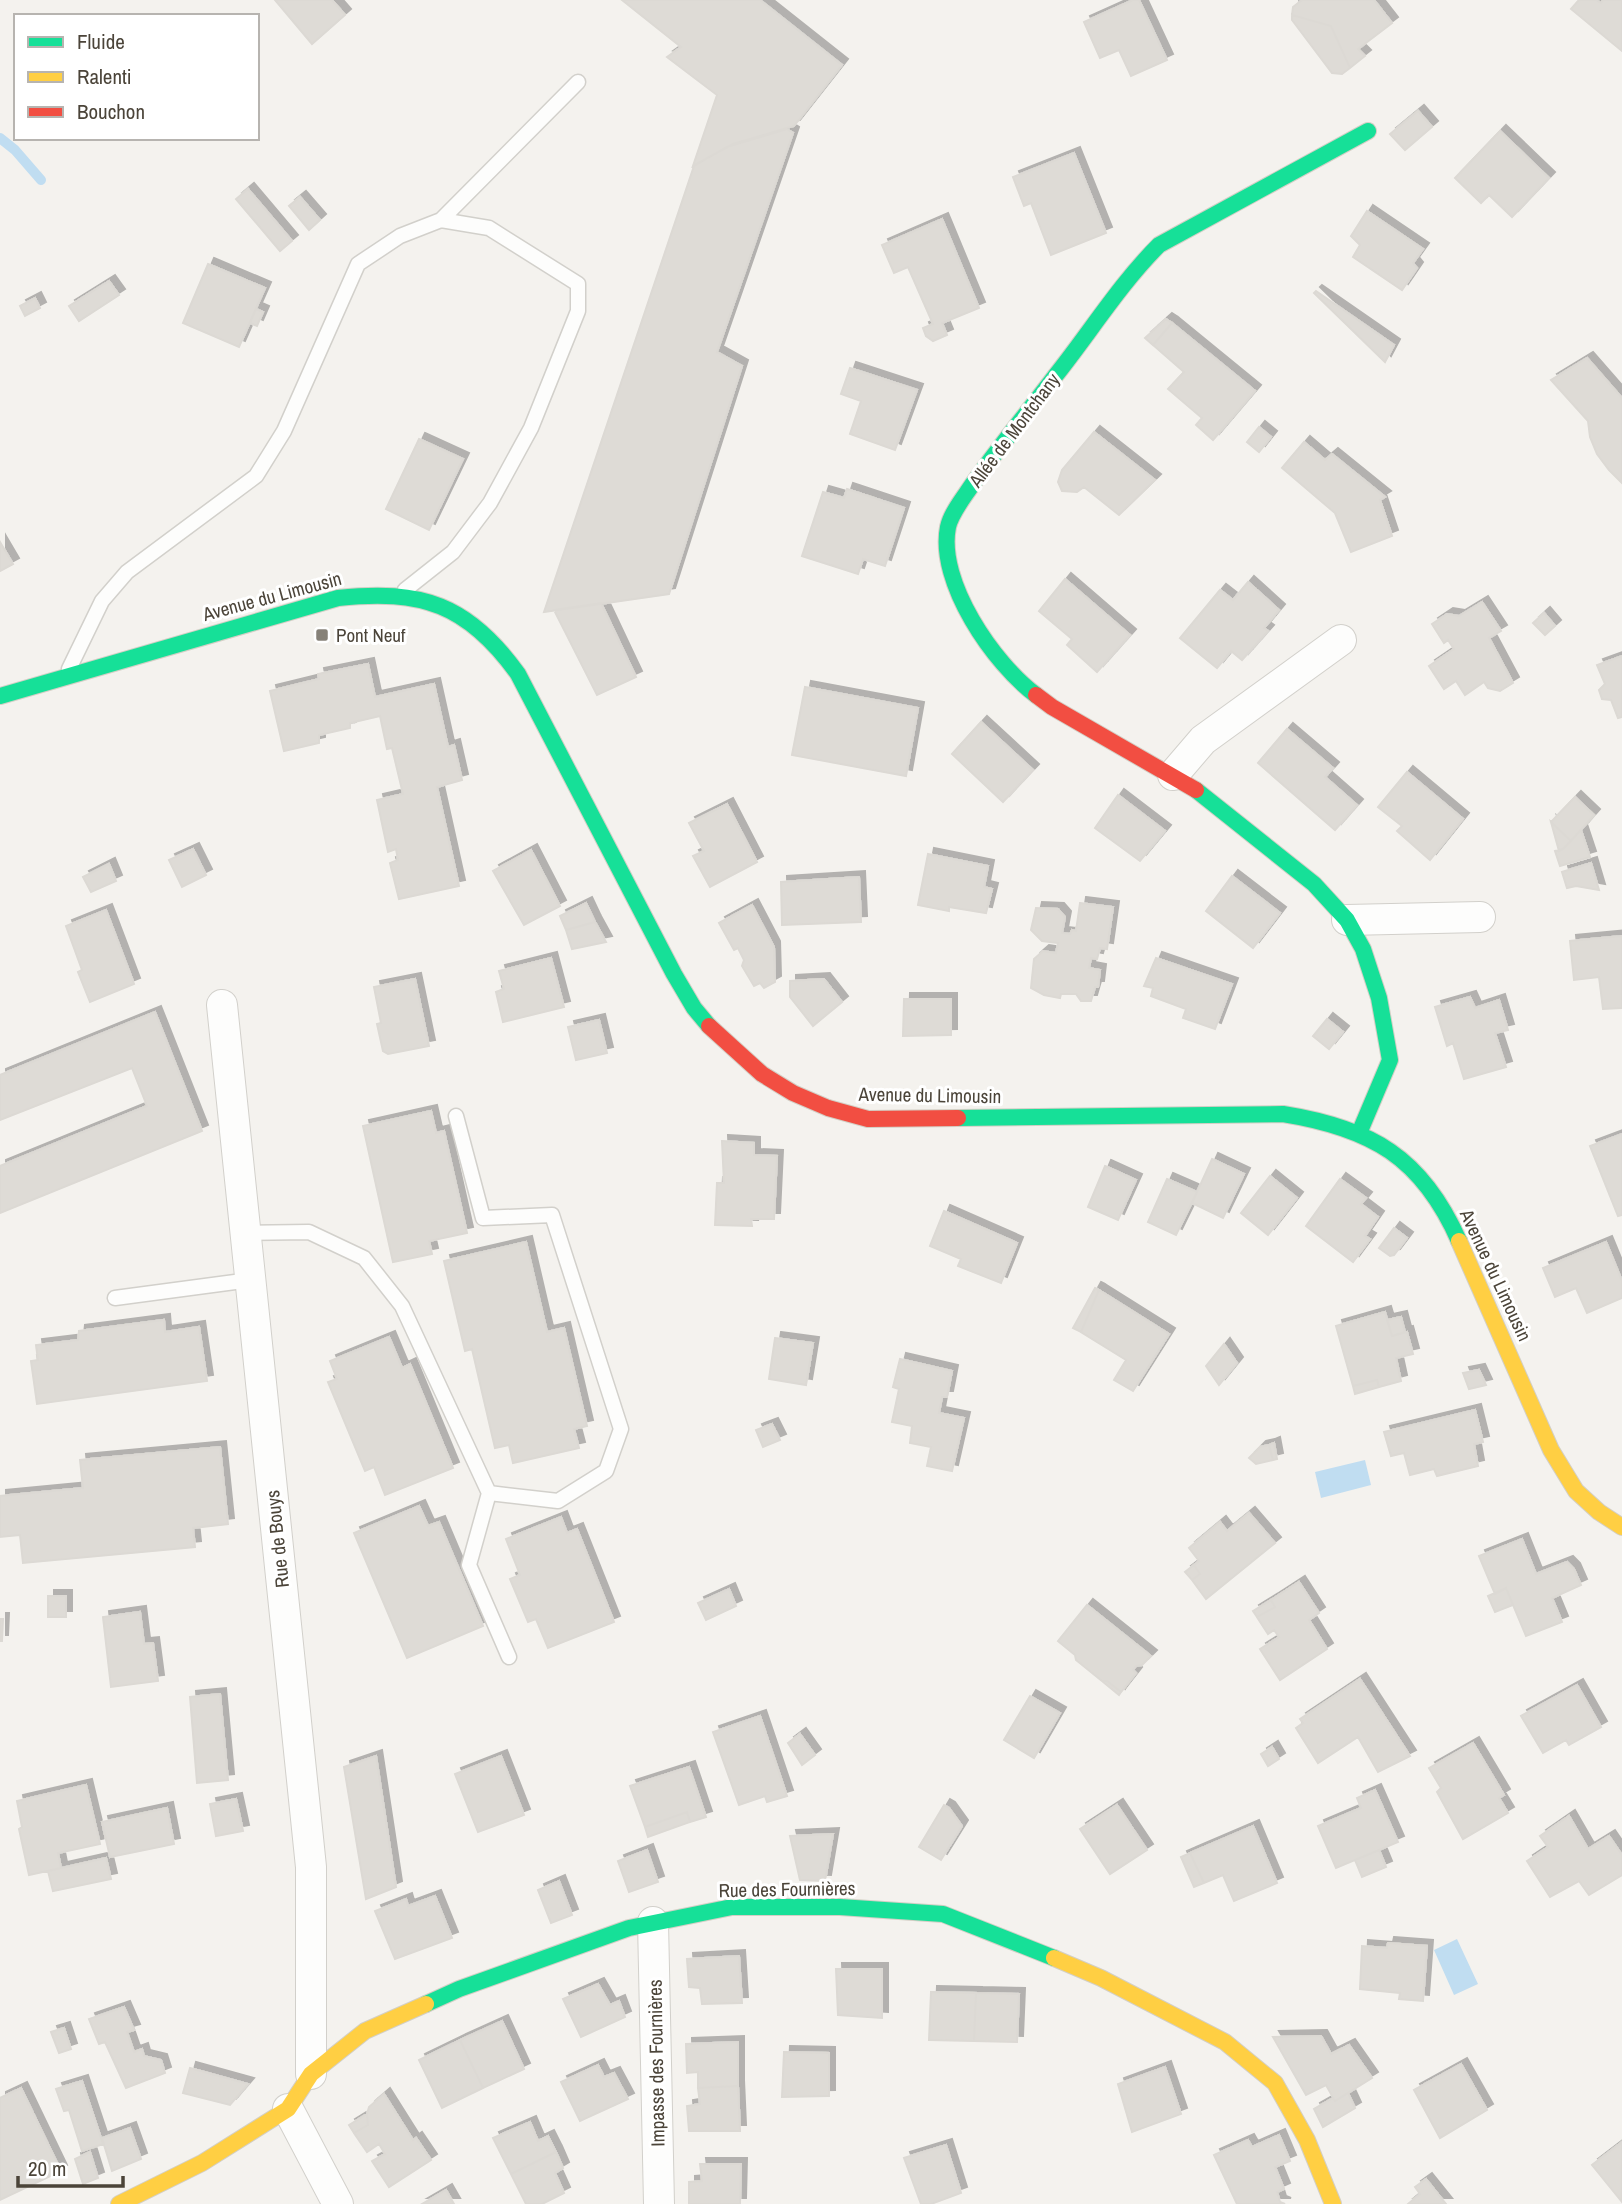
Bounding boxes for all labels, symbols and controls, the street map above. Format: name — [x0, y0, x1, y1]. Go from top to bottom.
legend — [14, 14, 259, 140]
text: Fluide — [77, 27, 125, 56]
text: Ralenti — [77, 62, 132, 91]
text: Bouchon — [77, 97, 145, 126]
street label: Allée de Montchany — [962, 367, 1066, 493]
street label: Avenue du Limousin — [199, 565, 344, 627]
place label: Pont Neuf — [336, 622, 406, 648]
marker: Pont Neuf — [314, 627, 330, 643]
street label: Avenue du Limousin — [857, 1081, 1002, 1109]
street label: Avenue du Limousin — [1454, 1204, 1538, 1345]
street label: Rue de Bouys — [259, 1489, 295, 1589]
street label: Rue des Fournières — [718, 1875, 856, 1903]
street label: Impasse des Fournières — [642, 1979, 670, 2147]
scale bar — [18, 2144, 122, 2188]
text: 20 m — [28, 2154, 66, 2183]

